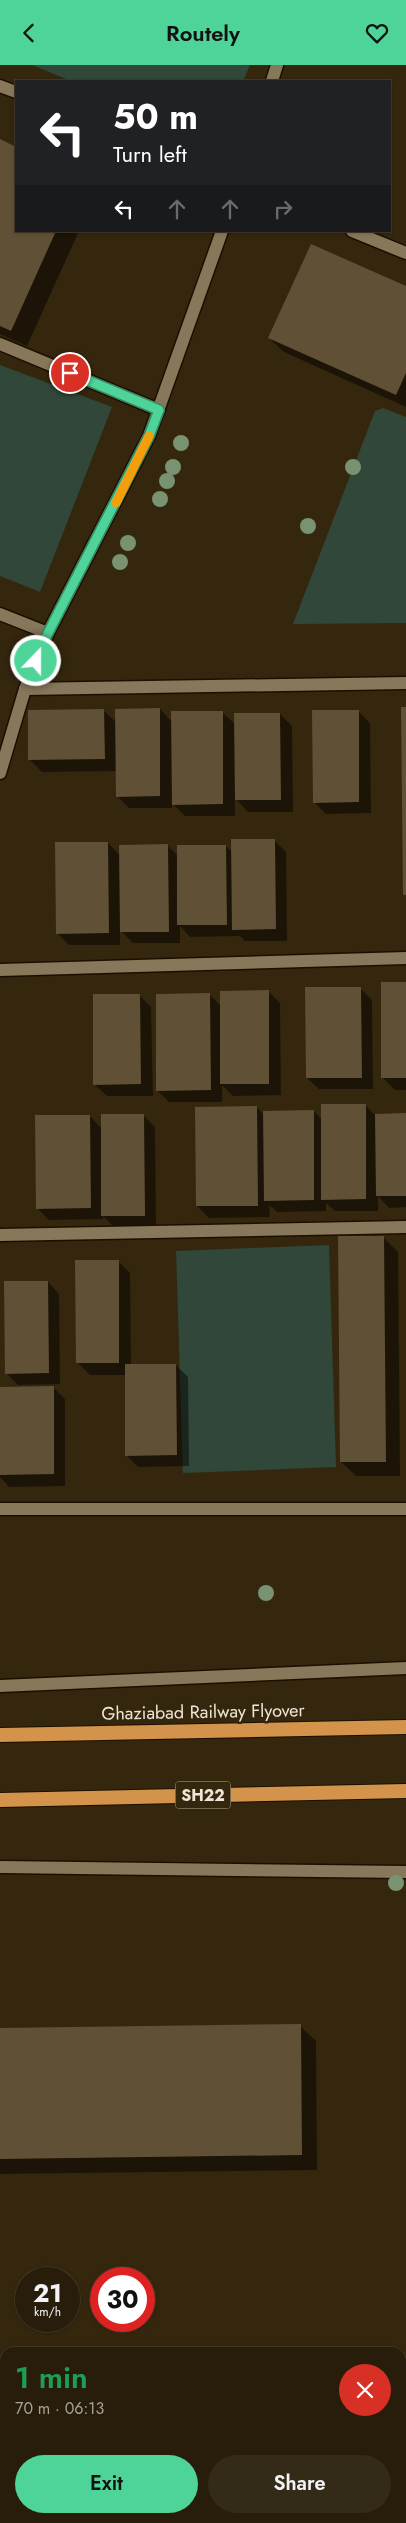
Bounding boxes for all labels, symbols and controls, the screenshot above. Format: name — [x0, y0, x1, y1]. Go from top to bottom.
text: Routely — [166, 17, 240, 49]
icon: back — [15, 19, 43, 47]
icon: heart — [363, 19, 391, 47]
text: 50 m — [113, 92, 198, 142]
icon: left — [30, 100, 95, 165]
text: Turn left — [113, 138, 187, 170]
icon: left — [110, 195, 138, 223]
icon: ahead — [163, 195, 191, 223]
icon: ahead — [216, 195, 244, 223]
icon: right — [269, 195, 297, 223]
pin — [49, 352, 91, 394]
icon: arrive — [56, 359, 84, 387]
position arrow — [9.0, 634, 61.0, 686]
street label: Ghaziabad Railway Flyover — [101, 1697, 306, 1727]
road number: SH22 — [176, 1781, 230, 1809]
speed limit sign: 30 — [90, 2267, 155, 2332]
text: 21 — [33, 2275, 62, 2311]
text: km/h — [34, 2303, 61, 2321]
text: 1 min — [15, 2356, 88, 2399]
button: close — [339, 2364, 391, 2416]
text: 70 m · 06:13 — [15, 2397, 104, 2420]
button: Exit — [15, 2455, 198, 2513]
button: Share — [208, 2455, 391, 2513]

